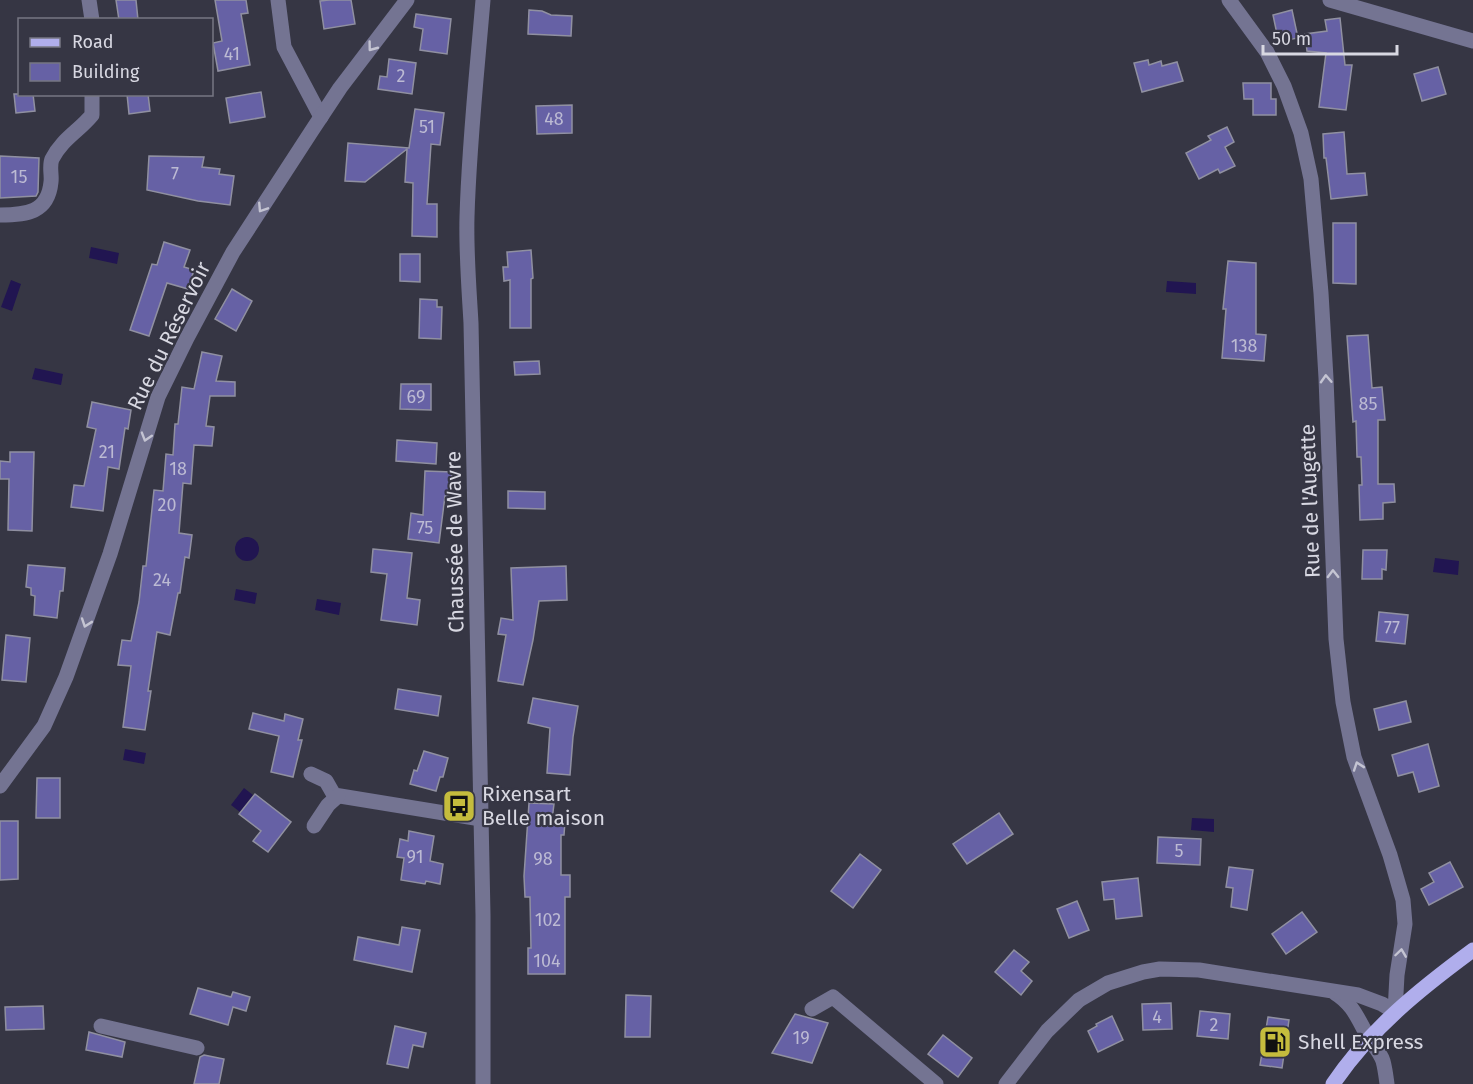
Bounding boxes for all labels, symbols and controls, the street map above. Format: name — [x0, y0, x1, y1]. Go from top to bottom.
legend — [18, 18, 213, 96]
scale bar — [1263, 18, 1396, 56]
text: 50 m — [1272, 28, 1311, 50]
text: Road — [72, 31, 114, 53]
one-way arrow — [368, 40, 379, 51]
house number: 41 — [224, 43, 240, 65]
text: Building — [72, 61, 140, 83]
house number: 2 — [397, 65, 406, 87]
house number: 48 — [544, 108, 564, 130]
house number: 51 — [419, 116, 435, 138]
house number: 7 — [171, 163, 179, 185]
house number: 15 — [11, 166, 27, 188]
one-way arrow — [258, 202, 270, 212]
street label: Rue du Réservoir — [122, 257, 216, 415]
house number: 138 — [1231, 335, 1257, 357]
one-way arrow — [1319, 374, 1332, 383]
house number: 69 — [407, 386, 425, 408]
house number: 85 — [1359, 393, 1377, 415]
street label: Rue de l'Augette — [1294, 424, 1326, 578]
one-way arrow — [141, 431, 153, 442]
house number: 21 — [99, 441, 115, 463]
street label: Chaussée de Wavre — [440, 451, 470, 633]
house number: 18 — [169, 458, 187, 480]
house number: 20 — [158, 494, 176, 516]
house number: 75 — [417, 517, 433, 539]
house number: 24 — [153, 569, 171, 591]
one-way arrow — [1327, 569, 1340, 578]
one-way arrow — [81, 617, 94, 628]
house number: 77 — [1384, 617, 1400, 639]
one-way arrow — [1352, 761, 1365, 772]
place label: Rixensart Belle maison — [482, 781, 605, 831]
bus stop icon: Rixensart Belle maison — [441, 788, 477, 824]
house number: 5 — [1174, 840, 1184, 862]
house number: 91 — [407, 846, 423, 868]
house number: 98 — [533, 848, 553, 870]
house number: 102 — [535, 909, 561, 931]
one-way arrow — [1394, 949, 1406, 958]
house number: 104 — [533, 950, 561, 972]
house number: 4 — [1152, 1006, 1162, 1028]
house number: 2 — [1210, 1014, 1219, 1036]
fuel station icon: Shell Express — [1257, 1024, 1293, 1060]
house number: 19 — [792, 1027, 810, 1049]
place label: Shell Express — [1298, 1029, 1423, 1055]

